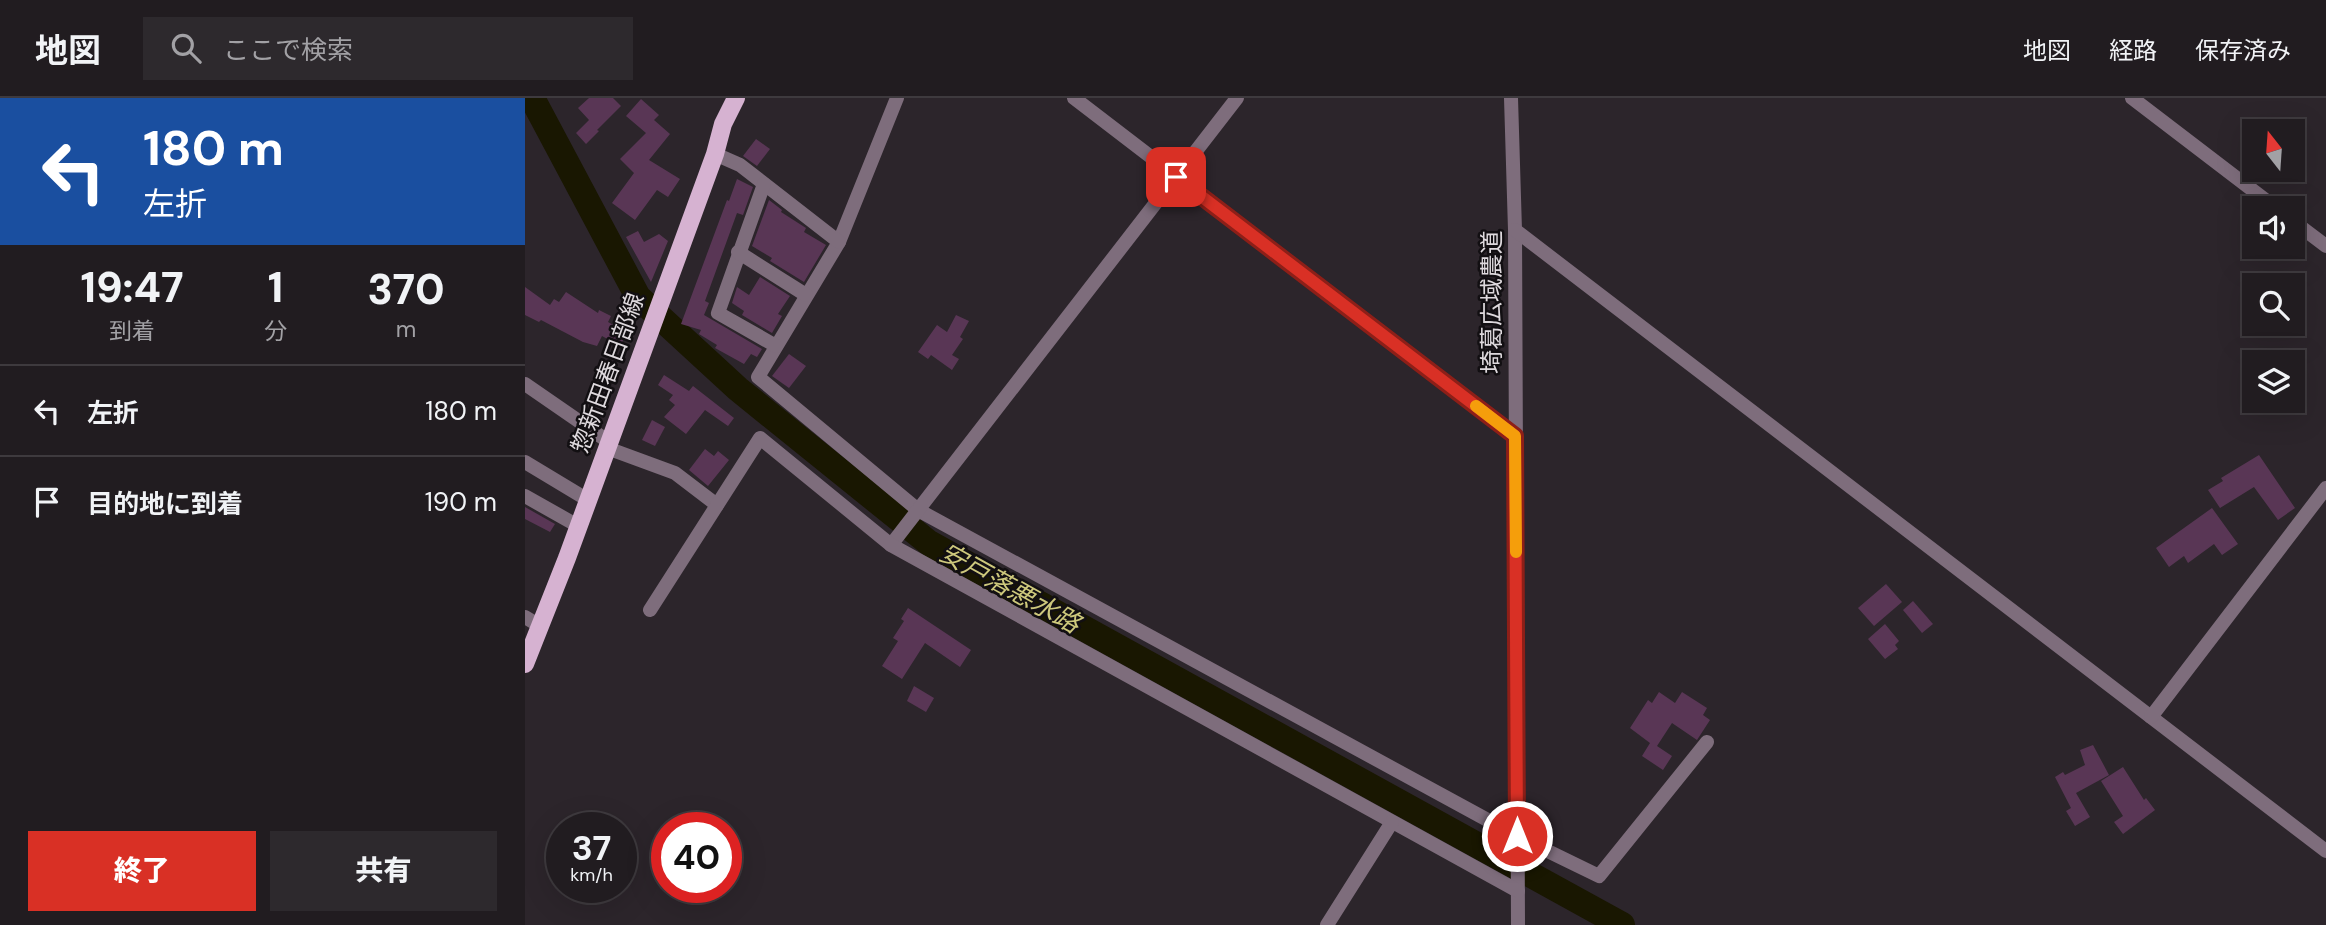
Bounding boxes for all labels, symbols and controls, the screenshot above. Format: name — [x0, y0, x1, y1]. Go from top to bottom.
search box — [143, 17, 633, 80]
text: 地図 — [35, 29, 101, 72]
icon: search — [167, 29, 205, 67]
text: ここで検索 — [223, 33, 353, 67]
text: 地図 — [2023, 35, 2071, 66]
text: 経路 — [2109, 35, 2157, 66]
text: 保存済み — [2195, 35, 2291, 66]
text: 180 m — [143, 116, 284, 180]
north arrow — [2242, 119, 2305, 182]
map controls — [2242, 119, 2305, 413]
icon: left — [28, 126, 119, 217]
pin — [1146, 147, 1206, 207]
icon: arrive — [1157, 158, 1195, 196]
text: 左折 — [143, 183, 207, 225]
button: sound — [2242, 196, 2305, 259]
street label: 埼葛広域農道 — [1476, 230, 1507, 374]
text: 19:47 — [80, 260, 184, 315]
text: 1 — [268, 260, 283, 315]
text: 370 — [367, 262, 445, 317]
button: search — [2242, 273, 2305, 336]
street label: 惣新田春日部線 — [564, 289, 651, 457]
text: m — [396, 314, 416, 344]
text: 到着 — [109, 316, 155, 346]
text: 分 — [264, 316, 287, 346]
button: layers — [2242, 350, 2305, 413]
icon: left — [28, 392, 66, 430]
text: 180 m — [425, 394, 497, 428]
text: 左折 — [87, 396, 139, 430]
icon: arrive — [28, 483, 66, 521]
text: 190 m — [425, 485, 497, 519]
text: 目的地に到着 — [87, 487, 243, 521]
water label: 安戸落悪水路 — [934, 535, 1088, 642]
position arrow — [1480, 799, 1554, 873]
speed limit sign: 40 — [651, 812, 742, 903]
text: 37 — [572, 825, 611, 871]
button: 終了 — [28, 831, 256, 911]
button: 共有 — [270, 831, 497, 911]
text: km/h — [570, 863, 613, 887]

